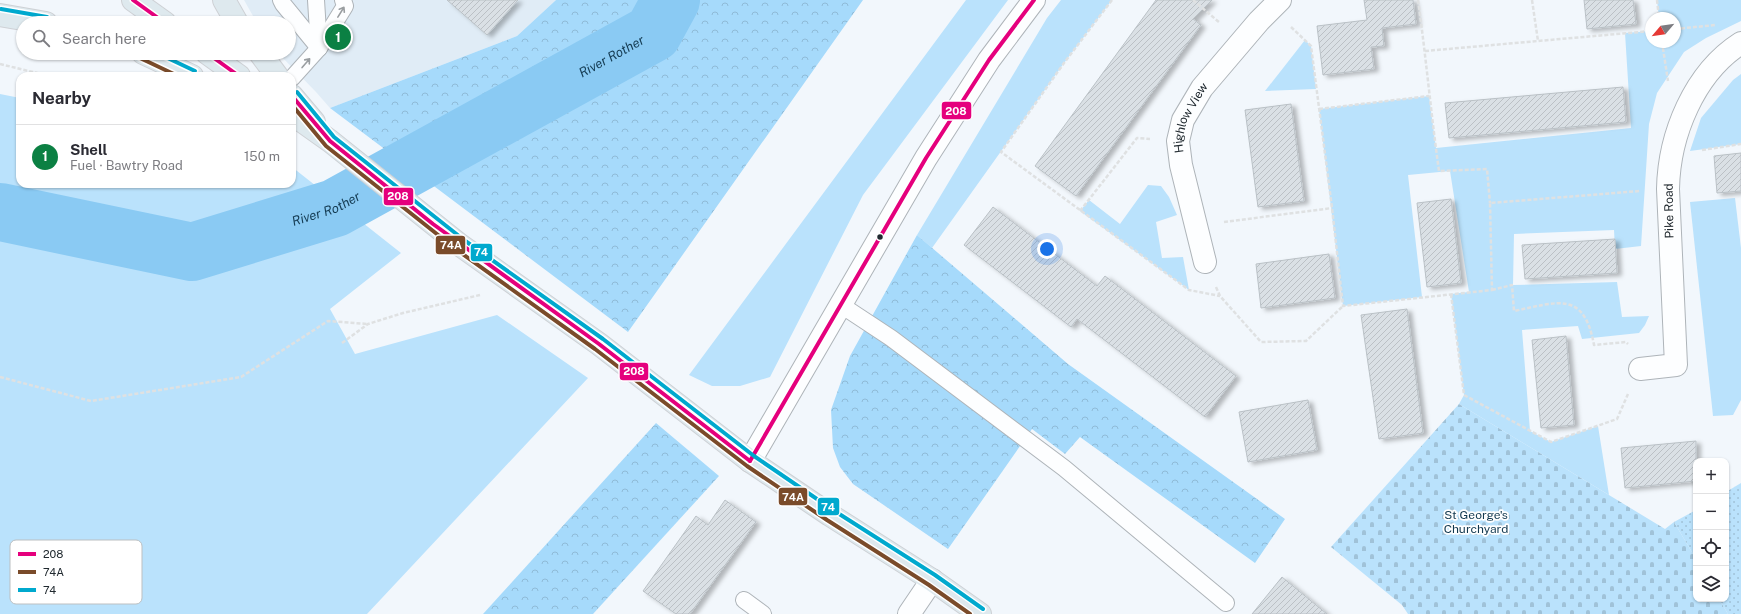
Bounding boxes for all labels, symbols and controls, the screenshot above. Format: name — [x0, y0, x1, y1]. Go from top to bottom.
one-way arrow — [337, 7, 345, 18]
north arrow — [1645, 12, 1681, 48]
search box — [16, 16, 296, 60]
pin: 1 — [325, 22, 351, 52]
icon: search — [30, 27, 52, 49]
text: Search here — [62, 30, 146, 47]
water label: River Rother — [576, 32, 647, 80]
one-way arrow — [301, 58, 310, 68]
street label: Highlow View — [1171, 79, 1211, 154]
text: Nearby — [32, 88, 91, 108]
line badge: 208 — [941, 101, 972, 120]
text: 208 — [945, 105, 967, 117]
text: Shell — [70, 141, 108, 158]
text: 1 — [42, 149, 48, 164]
text: 150 m — [244, 149, 280, 164]
text: Fuel · Bawtry Road — [70, 158, 183, 173]
street label: Pike Road — [1662, 183, 1676, 239]
line badge: 208 — [383, 187, 414, 206]
water label: River Rother — [290, 189, 363, 229]
text: 208 — [387, 190, 409, 202]
unlabelled marker — [875, 232, 885, 242]
line badge: 74A — [435, 235, 466, 255]
text: 74A — [440, 239, 462, 251]
your location — [1037, 239, 1057, 259]
line badge: 74 — [470, 243, 493, 262]
text: 74 — [474, 246, 488, 258]
line badge: 208 — [619, 362, 649, 381]
text: 208 — [623, 365, 645, 377]
map controls — [1693, 458, 1729, 602]
button: + — [1693, 458, 1729, 494]
line badge: 74A — [778, 487, 808, 506]
text: 74A — [782, 491, 804, 503]
button: − — [1693, 494, 1729, 530]
line badge: 74 — [817, 497, 840, 516]
text: 74 — [821, 501, 835, 513]
park label: St George's Churchyard — [1444, 508, 1508, 536]
button: locate — [1693, 530, 1729, 566]
legend — [10, 540, 142, 604]
text: 208 — [43, 548, 63, 560]
text: 74A — [43, 566, 64, 578]
button: layers — [1693, 566, 1729, 602]
text: 74 — [43, 584, 56, 596]

